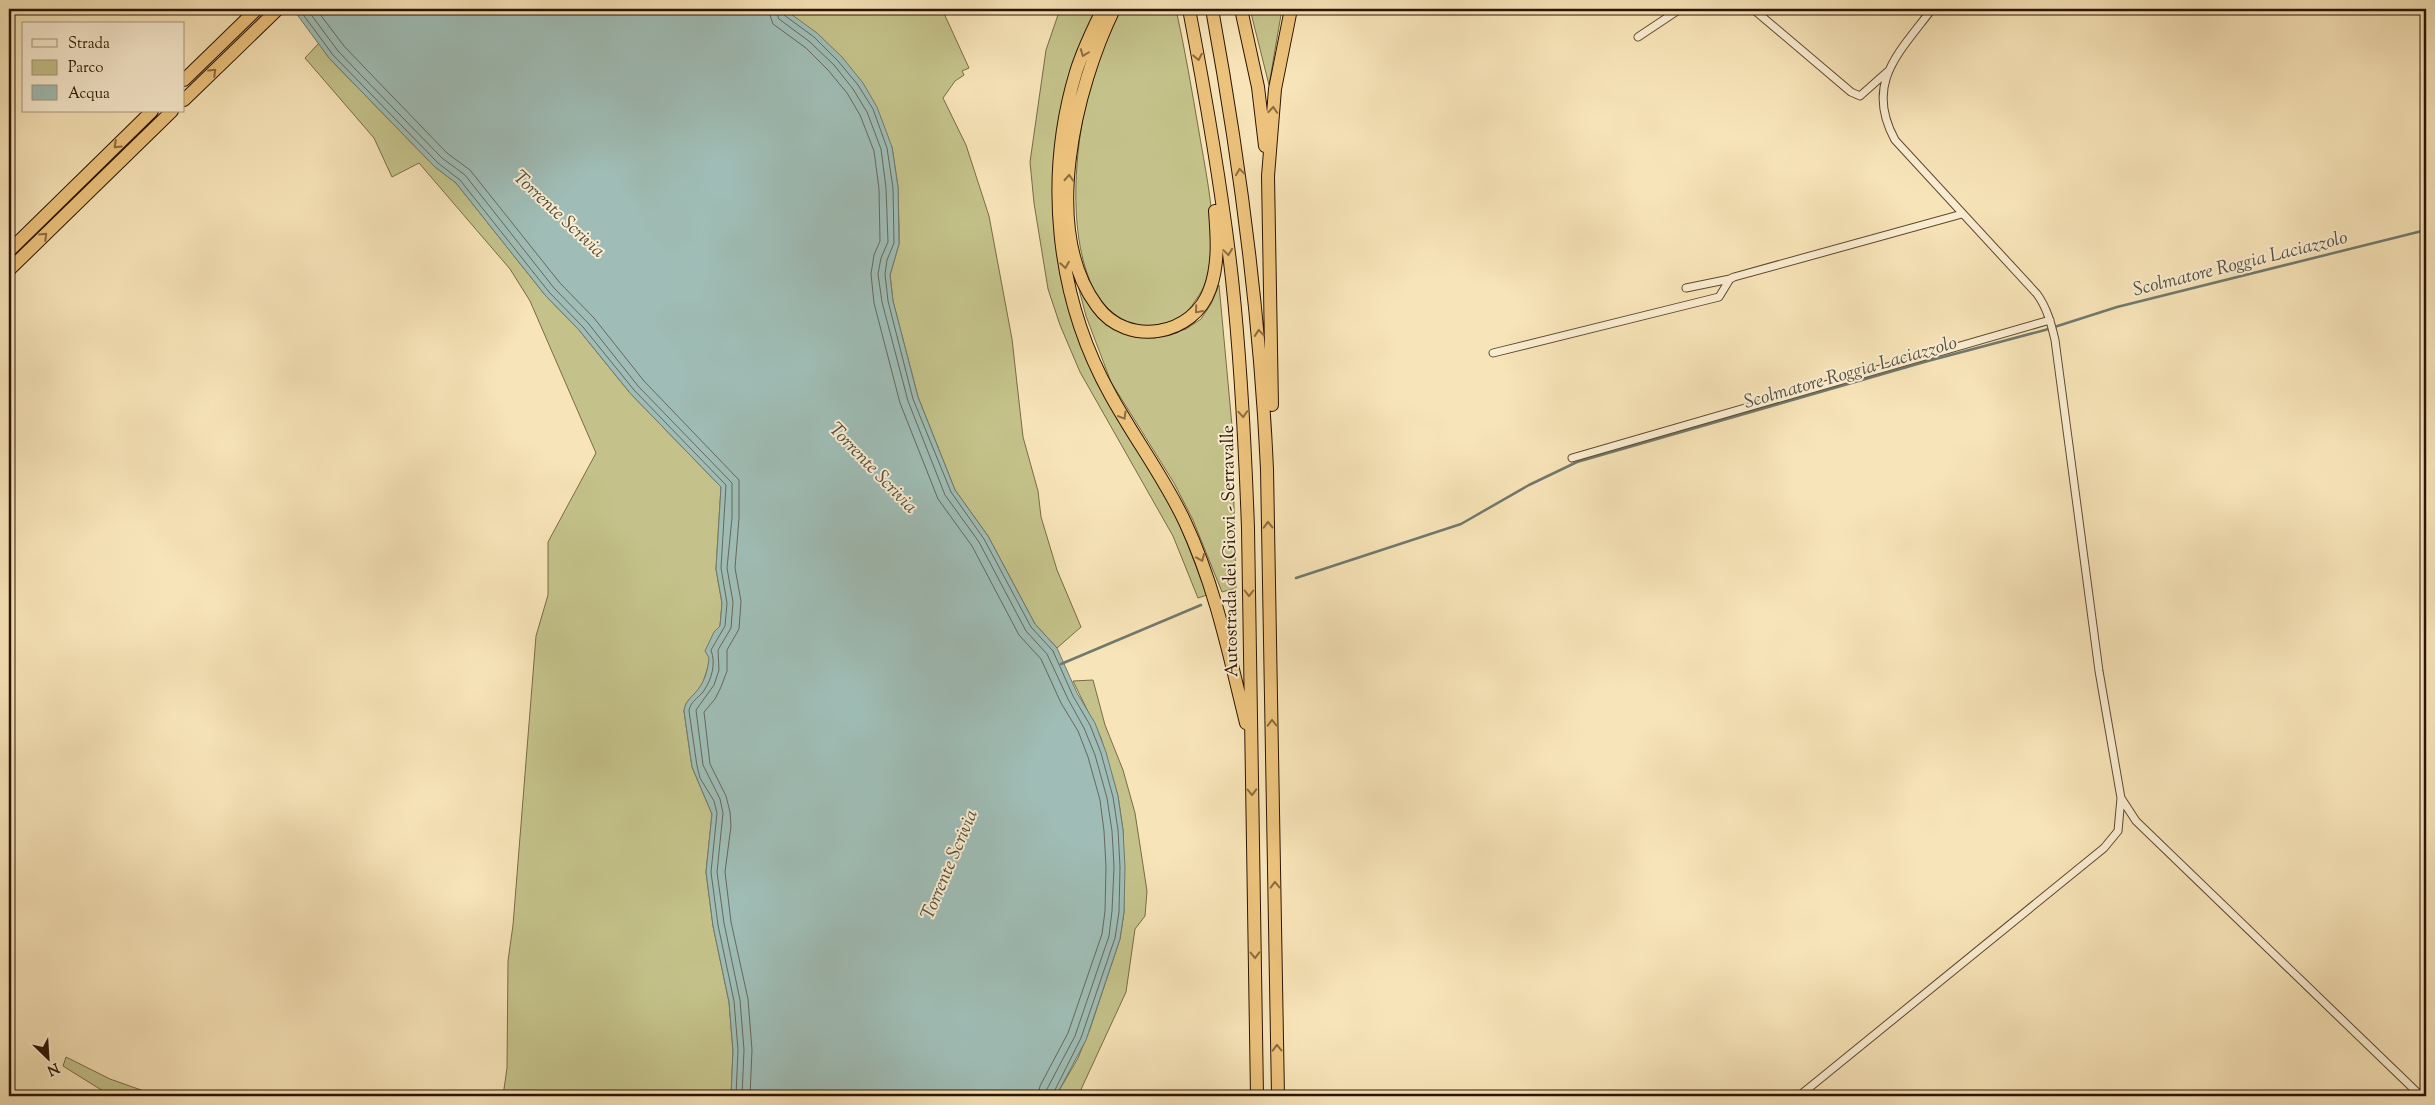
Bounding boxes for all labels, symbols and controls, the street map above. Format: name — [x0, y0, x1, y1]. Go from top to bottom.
legend — [22, 22, 185, 112]
text: Strada — [68, 34, 110, 55]
one-way arrow — [1079, 49, 1089, 57]
one-way arrow — [1193, 52, 1203, 61]
text: Parco — [68, 58, 104, 79]
one-way arrow — [208, 68, 217, 77]
text: Acqua — [68, 84, 110, 105]
one-way arrow — [1268, 106, 1279, 114]
one-way arrow — [114, 139, 123, 148]
water label: Torrente Scrivia — [506, 165, 611, 265]
one-way arrow — [1235, 168, 1246, 176]
one-way arrow — [1064, 173, 1074, 181]
water label: Scolmatore Roggia Laciazzolo — [2130, 225, 2351, 304]
one-way arrow — [38, 233, 47, 242]
one-way arrow — [1222, 248, 1233, 256]
one-way arrow — [1060, 261, 1070, 269]
one-way arrow — [1195, 304, 1204, 313]
one-way arrow — [1254, 329, 1265, 337]
water label: Scolmatore Roggia Laciazzolo — [1741, 330, 1960, 417]
one-way arrow — [1116, 410, 1126, 419]
one-way arrow — [1238, 410, 1249, 418]
water label: Torrente Scrivia — [822, 417, 923, 520]
street label: Autostrada dei Giovi - Serravalle — [1216, 425, 1246, 677]
one-way arrow — [1263, 521, 1273, 528]
one-way arrow — [1194, 553, 1205, 562]
one-way arrow — [1244, 590, 1254, 598]
one-way arrow — [1267, 718, 1277, 726]
one-way arrow — [1247, 788, 1257, 796]
water label: Torrente Scrivia — [915, 806, 986, 924]
one-way arrow — [1269, 881, 1280, 889]
one-way arrow — [1250, 951, 1260, 959]
north arrow — [22, 1032, 72, 1082]
one-way arrow — [1272, 1043, 1282, 1051]
text: N — [43, 1057, 62, 1079]

